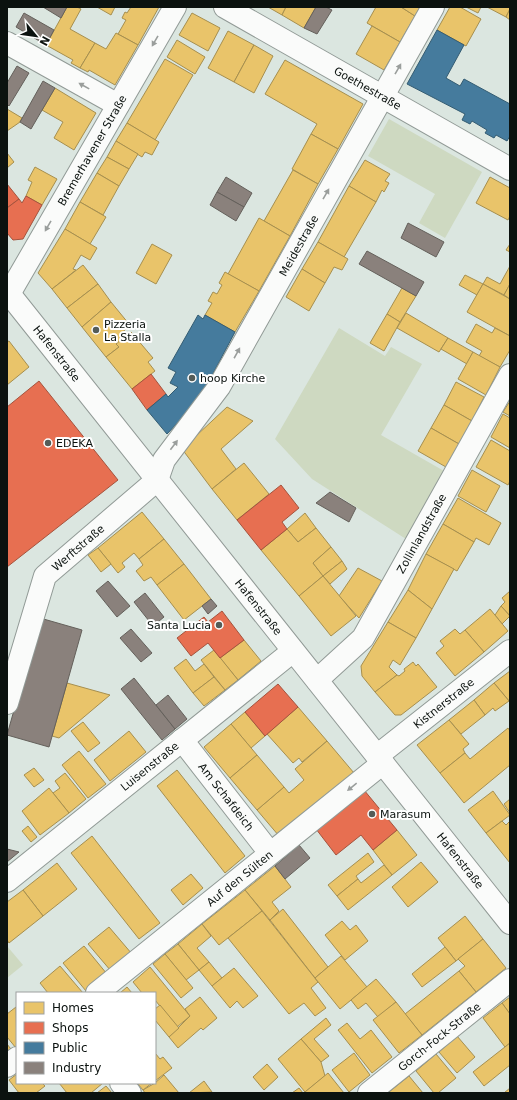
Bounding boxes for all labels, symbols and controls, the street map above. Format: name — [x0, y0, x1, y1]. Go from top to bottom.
north arrow — [16, 16, 56, 56]
text: N — [36, 33, 52, 48]
one-way arrow — [152, 35, 159, 47]
one-way arrow — [394, 63, 401, 75]
street label: Goethestraße — [331, 64, 403, 113]
one-way arrow — [78, 82, 90, 89]
street label: Bremerhavener Straße — [55, 93, 130, 208]
one-way arrow — [323, 188, 330, 200]
street label: Meidestraße — [277, 213, 322, 279]
one-way arrow — [45, 220, 52, 232]
place label: Pizzeria La Stalla — [104, 318, 151, 344]
street label: Hafenstraße — [30, 323, 83, 385]
marker: Pizzeria La Stalla — [91, 325, 101, 335]
one-way arrow — [234, 347, 241, 358]
place label: hoop Kirche — [200, 372, 265, 385]
marker: hoop Kirche — [187, 373, 197, 383]
place label: EDEKA — [56, 437, 93, 450]
marker: EDEKA — [43, 438, 53, 448]
one-way arrow — [170, 440, 179, 451]
street label: Zollinlandstraße — [394, 491, 449, 576]
street label: Werftstraße — [50, 522, 107, 574]
street label: Hafenstraße — [232, 577, 285, 638]
place label: Santa Lucia — [147, 619, 211, 632]
marker: Santa Lucia — [214, 620, 224, 630]
street label: Kistnerstraße — [411, 676, 477, 732]
street label: Luisenstraße — [118, 739, 182, 794]
street label: Am Schafdeich — [195, 761, 256, 834]
one-way arrow — [347, 783, 358, 792]
place label: Marasum — [380, 808, 431, 821]
marker: Marasum — [367, 809, 377, 819]
street label: Hafenstraße — [434, 830, 486, 892]
street label: Auf den Sülten — [204, 848, 276, 909]
legend — [16, 992, 156, 1084]
street label: Gorch-Fock-Straße — [396, 1000, 484, 1074]
text: Homes — [52, 1001, 94, 1015]
text: Shops — [52, 1021, 88, 1035]
text: Public — [52, 1041, 88, 1055]
text: Industry — [52, 1061, 101, 1075]

